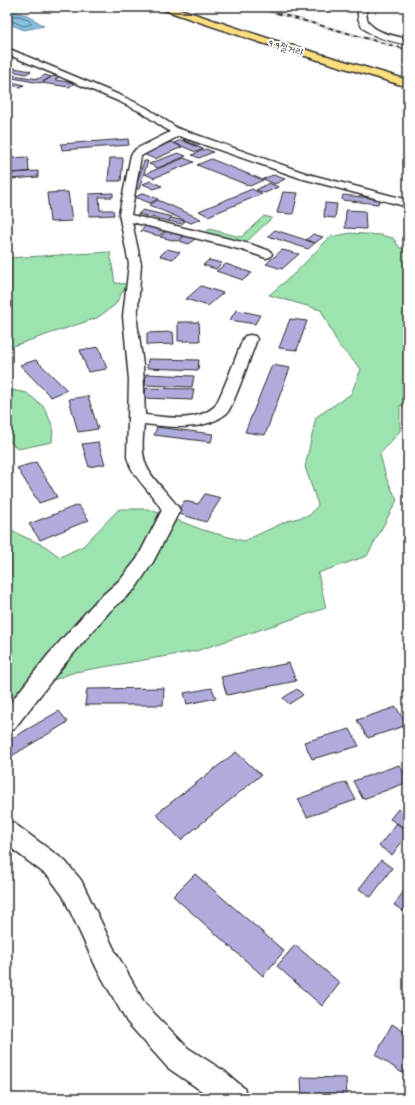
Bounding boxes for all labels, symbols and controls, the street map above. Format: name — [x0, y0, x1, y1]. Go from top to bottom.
street label: 9·9절거리 — [266, 37, 304, 61]

